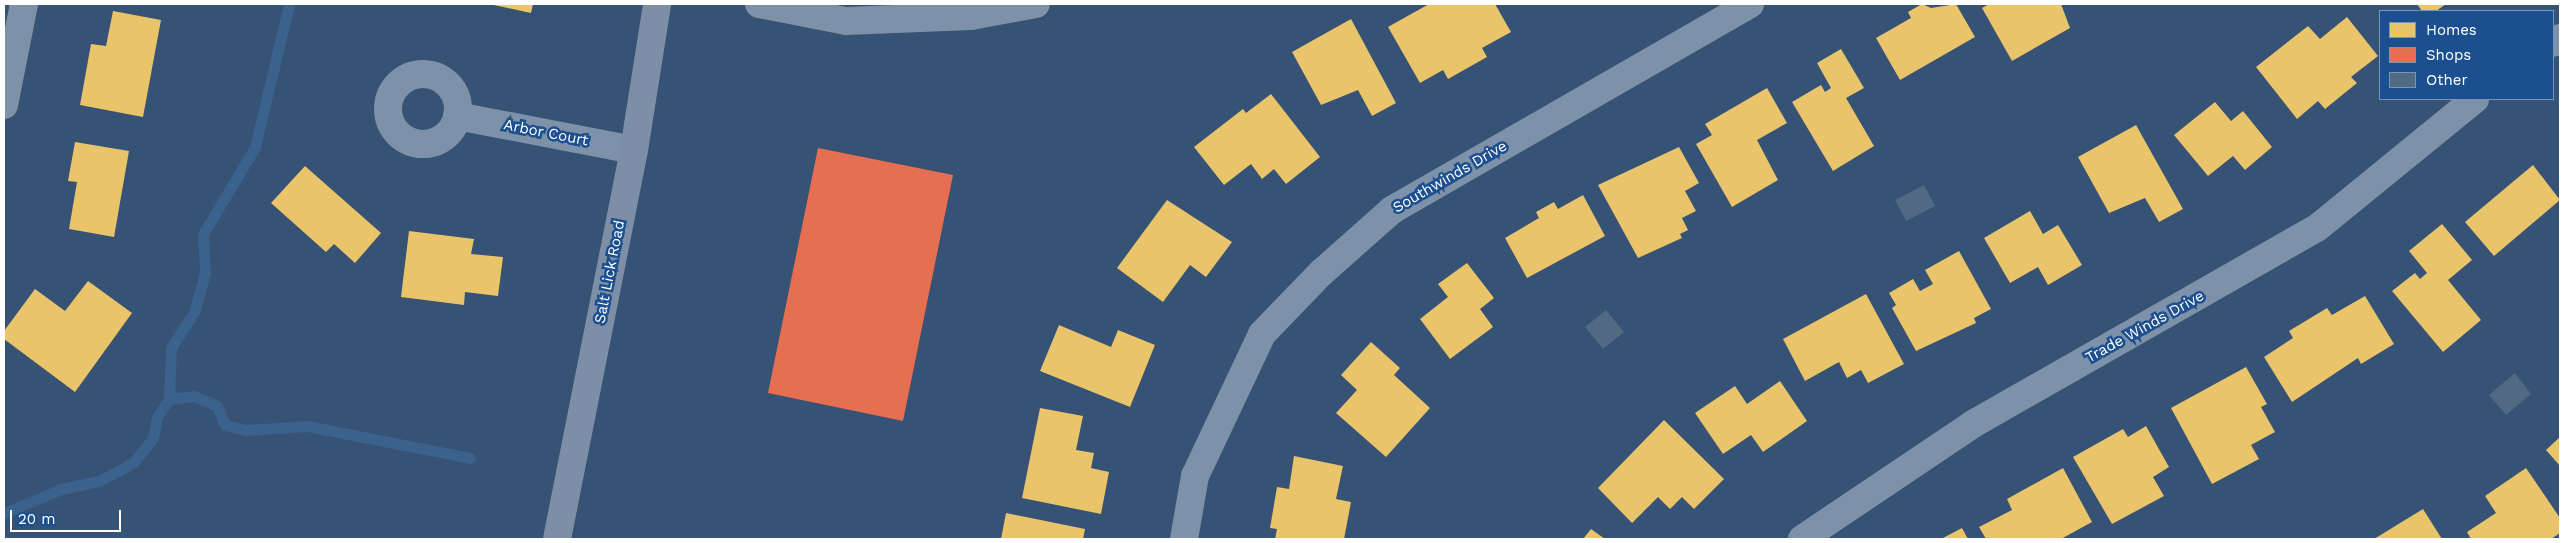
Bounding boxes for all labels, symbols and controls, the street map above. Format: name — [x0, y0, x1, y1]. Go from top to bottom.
legend — [2379, 10, 2554, 100]
text: Homes — [2426, 21, 2477, 39]
text: Shops — [2426, 46, 2471, 64]
text: Other — [2426, 71, 2468, 89]
street label: Arbor Court — [502, 116, 590, 150]
street label: Southwinds Drive — [1390, 137, 1510, 217]
street label: Salt Lick Road — [591, 219, 629, 325]
street label: Trade Winds Drive — [2082, 287, 2208, 367]
scale bar — [12, 500, 124, 532]
text: 20 m — [18, 510, 56, 528]

